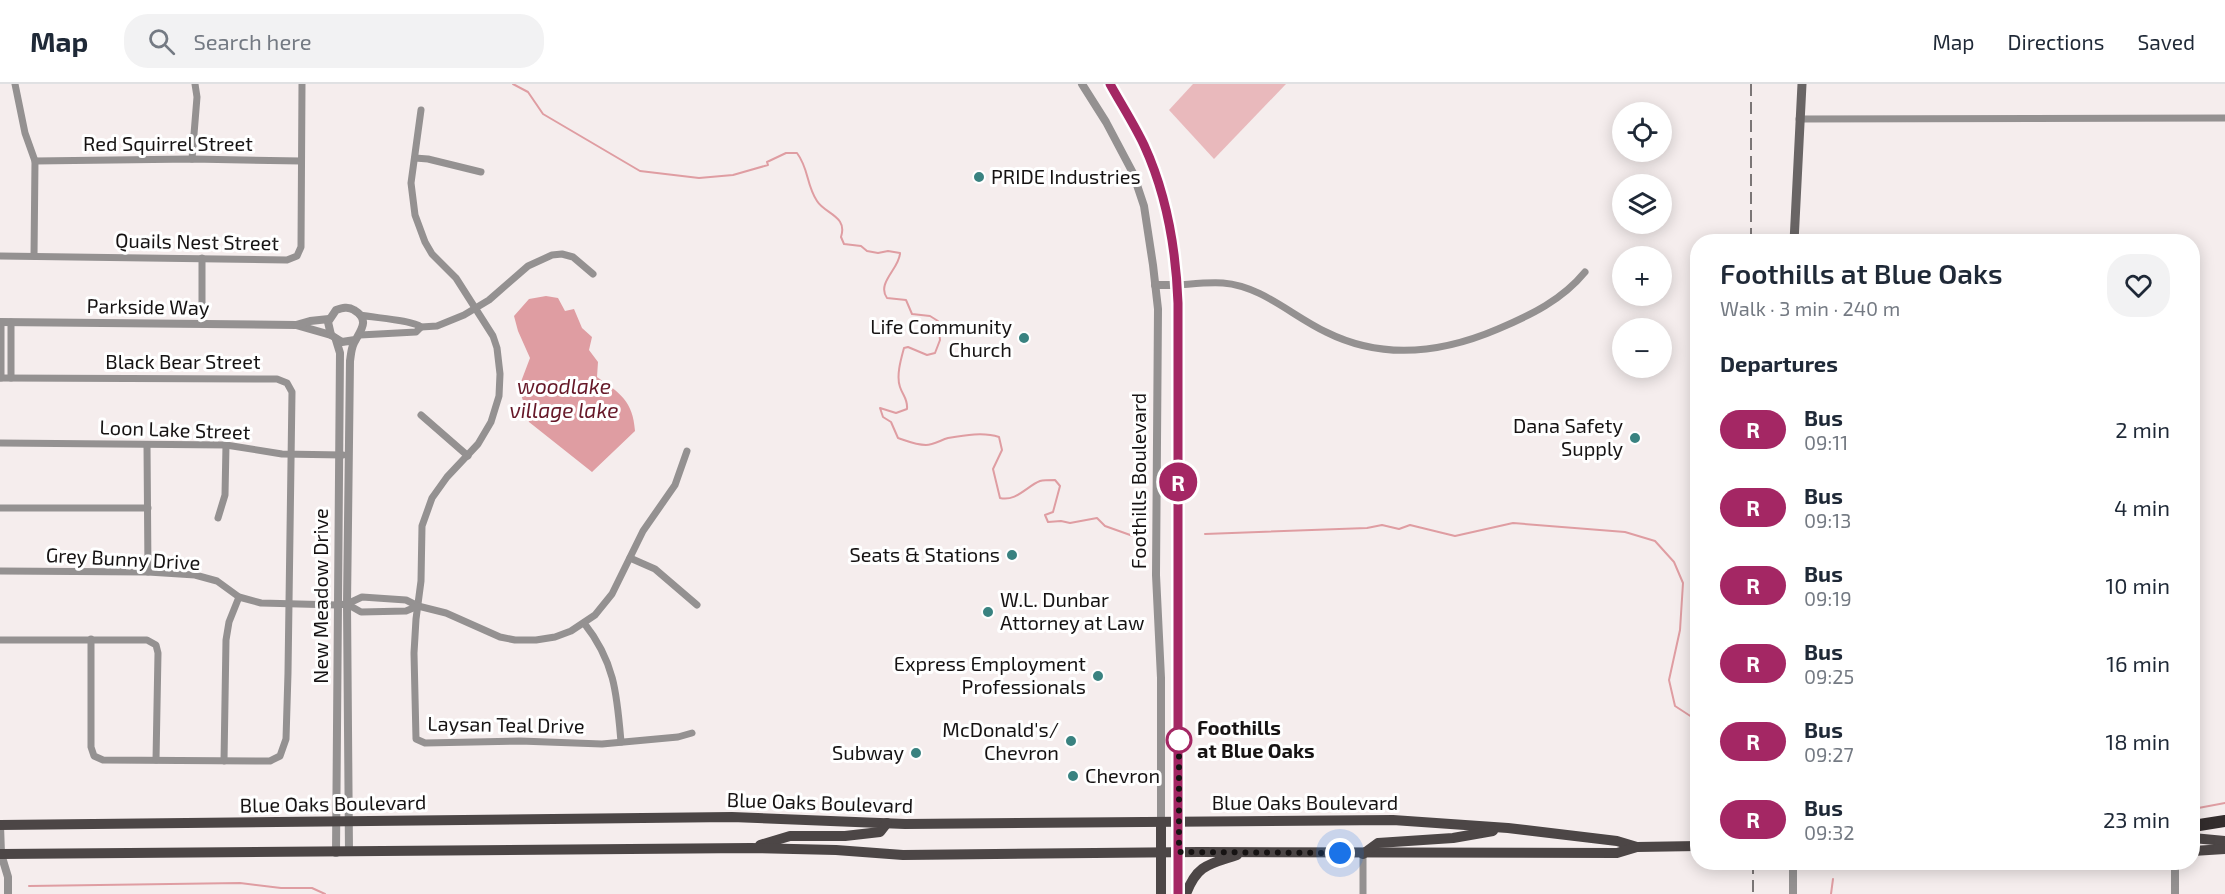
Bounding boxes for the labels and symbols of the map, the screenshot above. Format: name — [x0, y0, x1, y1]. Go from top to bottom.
street label: Red Squirrel Street — [83, 131, 253, 155]
place label: PRIDE Industries — [991, 164, 1141, 188]
marker: PRIDE Industries — [972, 170, 986, 184]
street label: Quails Nest Street — [115, 228, 280, 254]
street label: Parkside Way — [86, 293, 210, 319]
place label: Life Community Church — [870, 314, 1012, 361]
marker: Life Community Church — [1017, 331, 1031, 345]
street label: Black Bear Street — [105, 349, 261, 373]
water label: woodlake village lake — [510, 373, 618, 422]
street label: Foothills Boulevard — [1126, 393, 1150, 569]
place label: Dana Safety Supply — [1513, 413, 1623, 460]
street label: Loon Lake Street — [99, 414, 251, 444]
marker: Dana Safety Supply — [1628, 431, 1642, 445]
line badge: R — [1158, 462, 1198, 502]
street label: New Meadow Drive — [308, 508, 332, 684]
street label: Grey Bunny Drive — [45, 542, 201, 574]
place label: Seats & Stations — [850, 542, 1000, 566]
marker: Seats & Stations — [1005, 548, 1019, 562]
place label: W.L. Dunbar Attorney at Law — [1000, 587, 1145, 634]
marker: W.L. Dunbar Attorney at Law — [981, 605, 995, 619]
place label: Express Employment Professionals — [894, 651, 1086, 698]
marker: Express Employment Professionals — [1091, 669, 1105, 683]
street label: Laysan Teal Drive — [427, 711, 585, 737]
place label: Foothills at Blue Oaks — [1197, 715, 1315, 762]
place label: McDonald's/ Chevron — [942, 717, 1059, 764]
marker: Foothills at Blue Oaks — [1166, 727, 1192, 753]
marker: McDonald's/ Chevron — [1064, 734, 1078, 748]
place label: Subway — [832, 740, 904, 764]
marker: Subway — [909, 746, 923, 760]
place label: Chevron — [1085, 763, 1160, 787]
marker: Chevron — [1066, 769, 1080, 783]
street label: Blue Oaks Boulevard — [726, 787, 914, 817]
street label: Blue Oaks Boulevard — [239, 789, 426, 817]
street label: Blue Oaks Boulevard — [1212, 790, 1398, 814]
your location — [1325, 838, 1355, 868]

